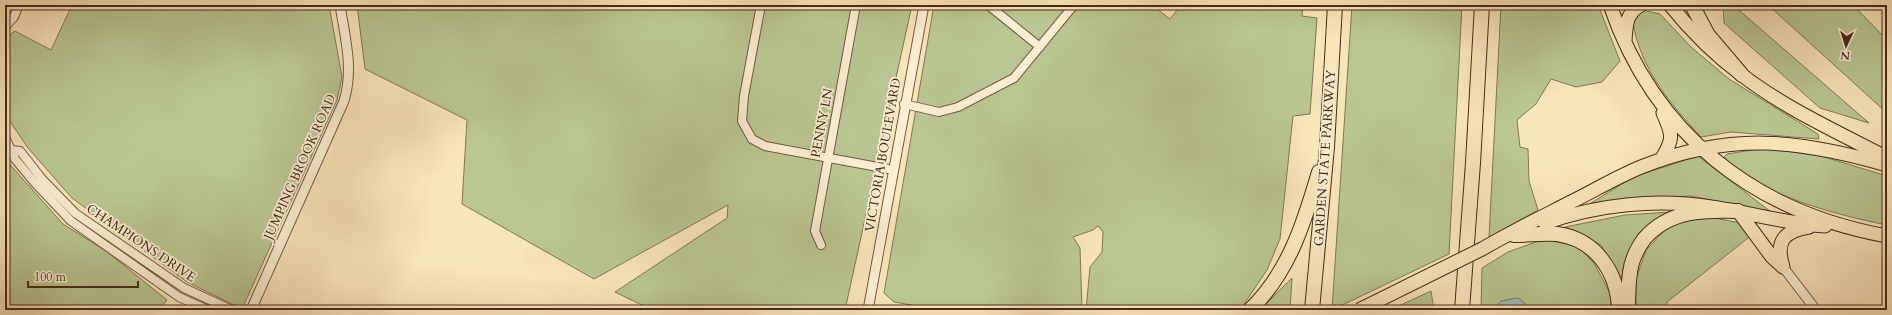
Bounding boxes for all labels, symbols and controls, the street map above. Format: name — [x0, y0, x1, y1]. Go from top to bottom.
north arrow — [1826, 26, 1866, 66]
text: N — [1840, 48, 1851, 63]
street label: GARDEN STATE PARKWAY — [1310, 69, 1340, 247]
street label: VICTORIA BOULEVARD — [861, 77, 905, 233]
street label: PENNY LN — [806, 87, 838, 159]
street label: JUMPING BROOK ROAD — [259, 91, 340, 245]
street label: CHAMPIONS DRIVE — [83, 200, 199, 286]
scale bar — [28, 263, 138, 289]
text: 100 m — [34, 269, 67, 285]

